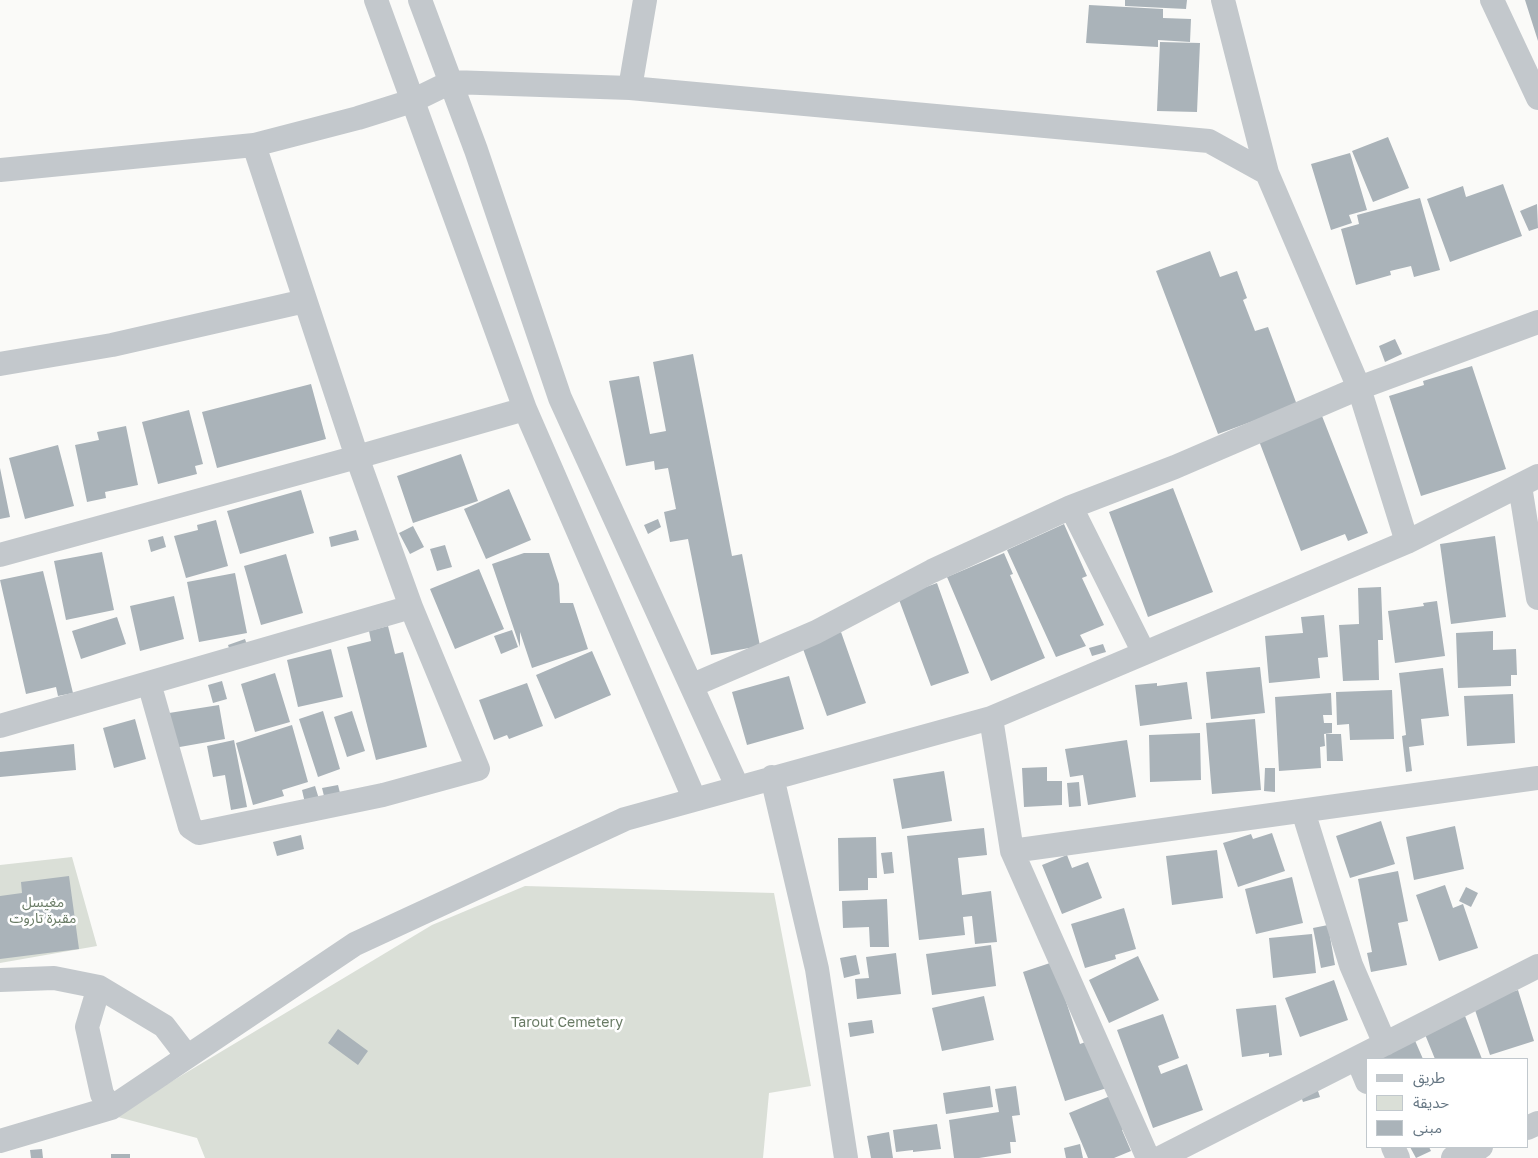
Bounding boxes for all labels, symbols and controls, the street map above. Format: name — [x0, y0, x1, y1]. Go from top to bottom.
park label: مغيسل مقبرة تاروت — [10, 895, 76, 928]
park label: Tarout Cemetery — [511, 1015, 623, 1031]
legend — [1366, 1058, 1528, 1148]
text: طريق — [1413, 1068, 1445, 1086]
text: حديقة — [1413, 1093, 1449, 1111]
text: مبنى — [1413, 1118, 1442, 1136]

